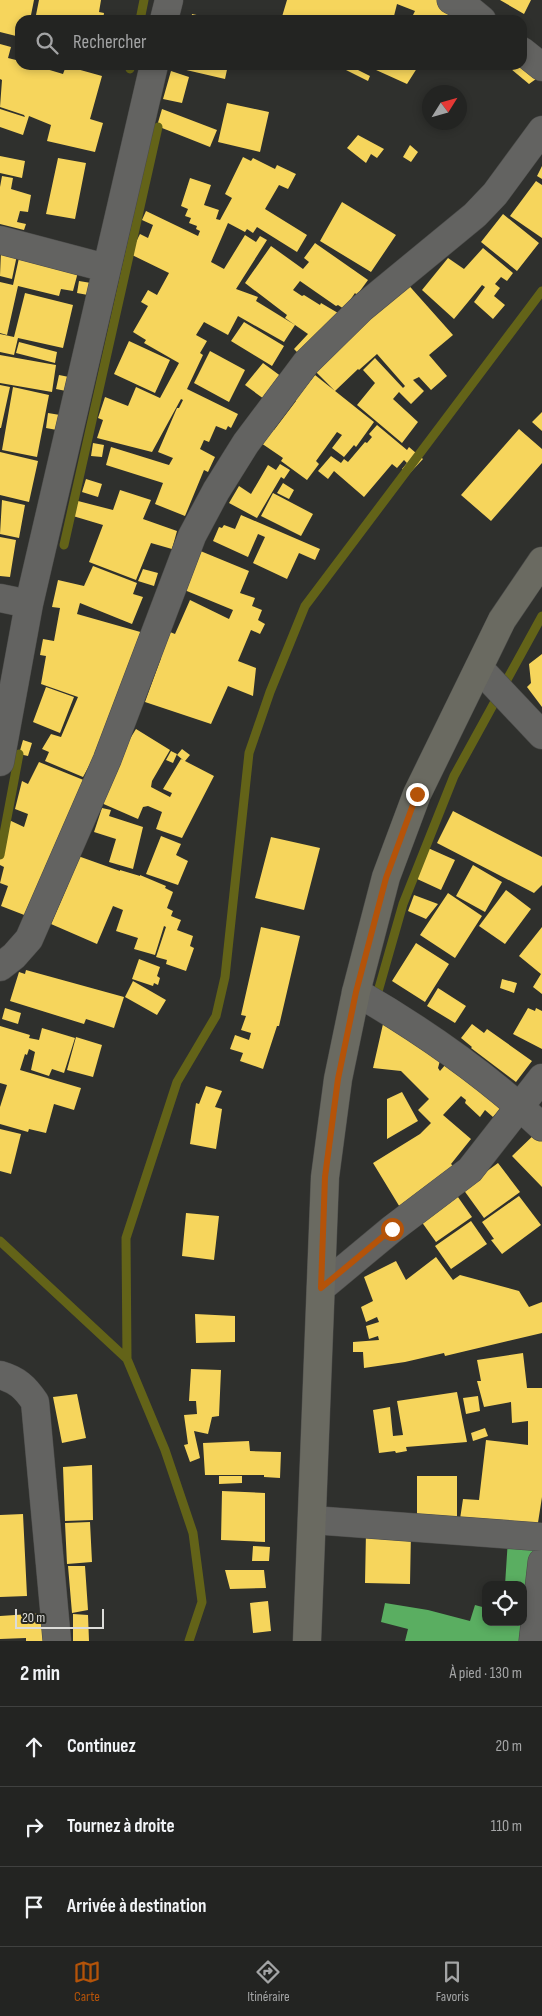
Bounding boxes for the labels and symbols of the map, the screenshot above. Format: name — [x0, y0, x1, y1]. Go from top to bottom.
north arrow — [422, 85, 467, 130]
route end — [406, 783, 429, 806]
route start — [381, 1218, 404, 1241]
scale bar — [15, 1606, 104, 1629]

